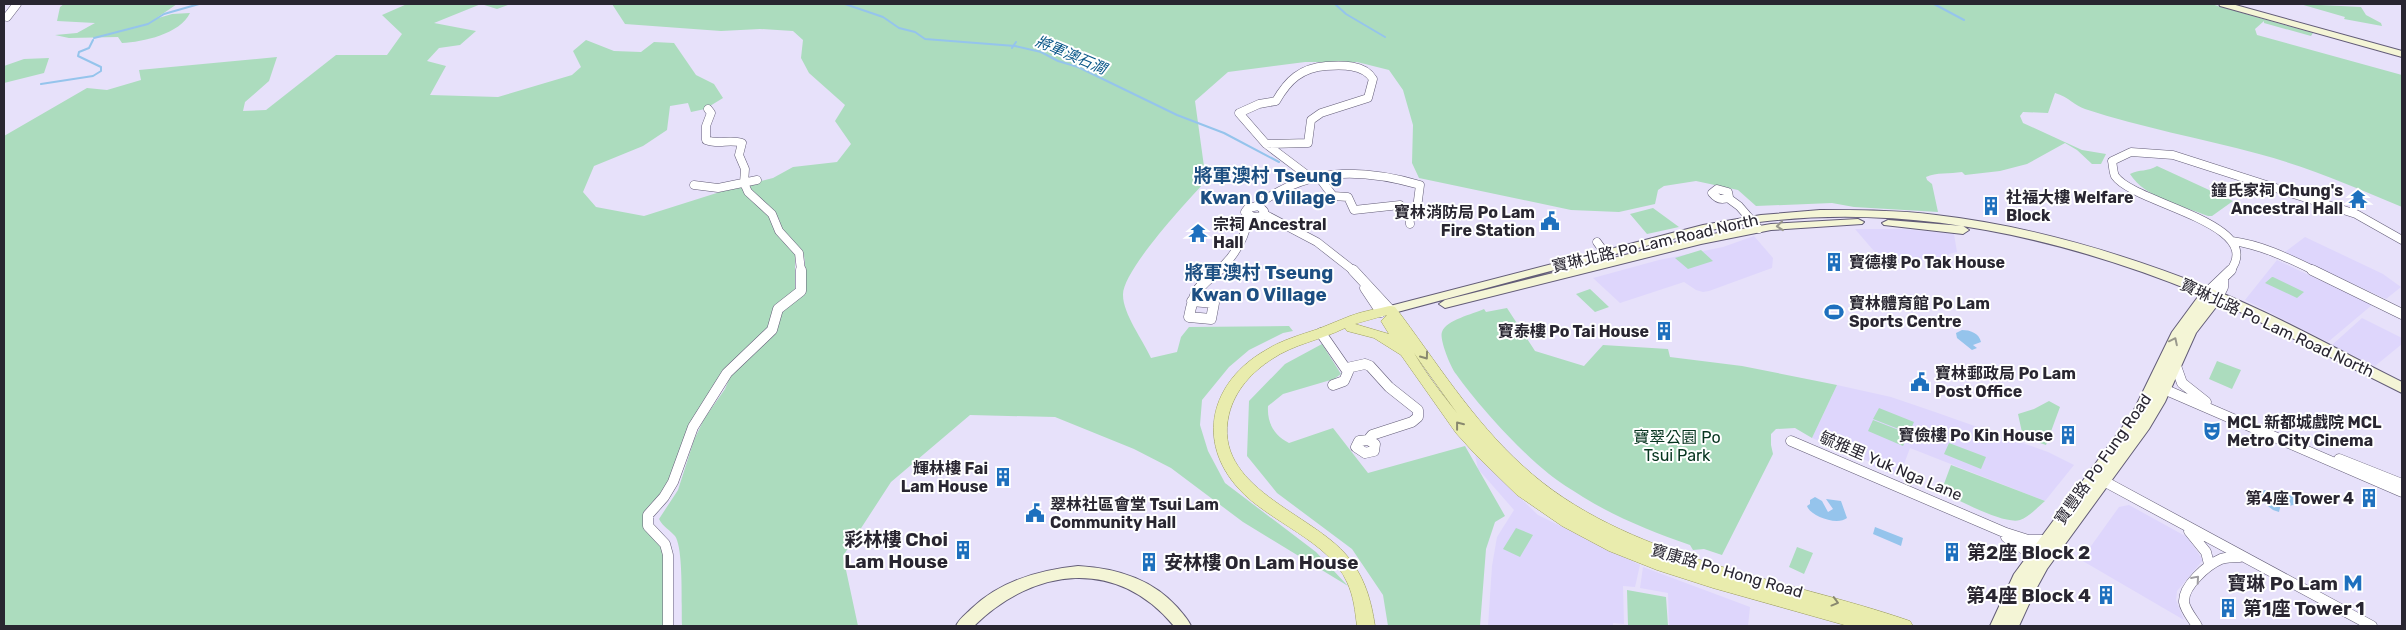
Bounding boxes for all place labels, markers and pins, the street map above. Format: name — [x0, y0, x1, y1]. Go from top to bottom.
place label: 鐘氏家祠 Chung's Ancestral Hall — [2211, 181, 2343, 218]
place label: 社福大樓 Welfare Block — [2006, 188, 2134, 225]
temple icon: 鐘氏家祠 Chung's Ancestral Hall — [2347, 188, 2369, 210]
building icon: 社福大樓 Welfare Block — [1980, 195, 2002, 217]
place label: 寶林消防局 Po Lam Fire Station — [1394, 203, 1535, 240]
public building icon: 寶林消防局 Po Lam Fire Station — [1539, 210, 1561, 232]
place label: 宗祠 Ancestral Hall — [1213, 215, 1327, 252]
temple icon: 宗祠 Ancestral Hall — [1187, 222, 1209, 244]
building icon: 寶德樓 Po Tak House — [1823, 251, 1845, 273]
place label: 寶德樓 Po Tak House — [1849, 253, 2005, 272]
place label: 寶林體育館 Po Lam Sports Centre — [1849, 294, 1990, 331]
sports icon: 寶林體育館 Po Lam Sports Centre — [1823, 301, 1845, 323]
building icon: 寶泰樓 Po Tai House — [1653, 320, 1675, 342]
place label: 寶泰樓 Po Tai House — [1498, 322, 1649, 341]
place label: 寶林郵政局 Po Lam Post Office — [1935, 364, 2076, 401]
public building icon: 寶林郵政局 Po Lam Post Office — [1909, 371, 1931, 393]
place label: MCL 新都城戲院 MCL Metro City Cinema — [2227, 413, 2382, 450]
theatre icon: MCL 新都城戲院 MCL Metro City Cinema — [2201, 420, 2223, 442]
building icon: 寶儉樓 Po Kin House — [2057, 424, 2079, 446]
place label: 寶儉樓 Po Kin House — [1899, 426, 2053, 445]
place label: 輝林樓 Fai Lam House — [901, 459, 988, 496]
building icon: 輝林樓 Fai Lam House — [992, 466, 1014, 488]
building icon: 第4座 Tower 4 — [2358, 487, 2380, 509]
place label: 第4座 Tower 4 — [2246, 489, 2354, 508]
place label: 翠林社區會堂 Tsui Lam Community Hall — [1050, 495, 1219, 532]
public building icon: 翠林社區會堂 Tsui Lam Community Hall — [1024, 502, 1046, 524]
place label: 彩林樓 Choi Lam House — [844, 528, 948, 573]
building icon: 彩林樓 Choi Lam House — [952, 539, 974, 561]
building icon: 第2座 Block 2 — [1941, 541, 1963, 563]
place label: 第2座 Block 2 — [1967, 541, 2090, 564]
building icon: 安林樓 On Lam House — [1138, 551, 1160, 573]
place label: 安林樓 On Lam House — [1164, 551, 1359, 574]
place label: 寶琳 Po Lam — [2228, 572, 2338, 595]
metro station icon: 寶琳 Po Lam — [2342, 572, 2364, 594]
place label: 第4座 Block 4 — [1966, 584, 2091, 607]
building icon: 第4座 Block 4 — [2095, 584, 2117, 606]
building icon: 第1座 Tower 1 — [2217, 597, 2239, 619]
place label: 第1座 Tower 1 — [2243, 597, 2365, 620]

